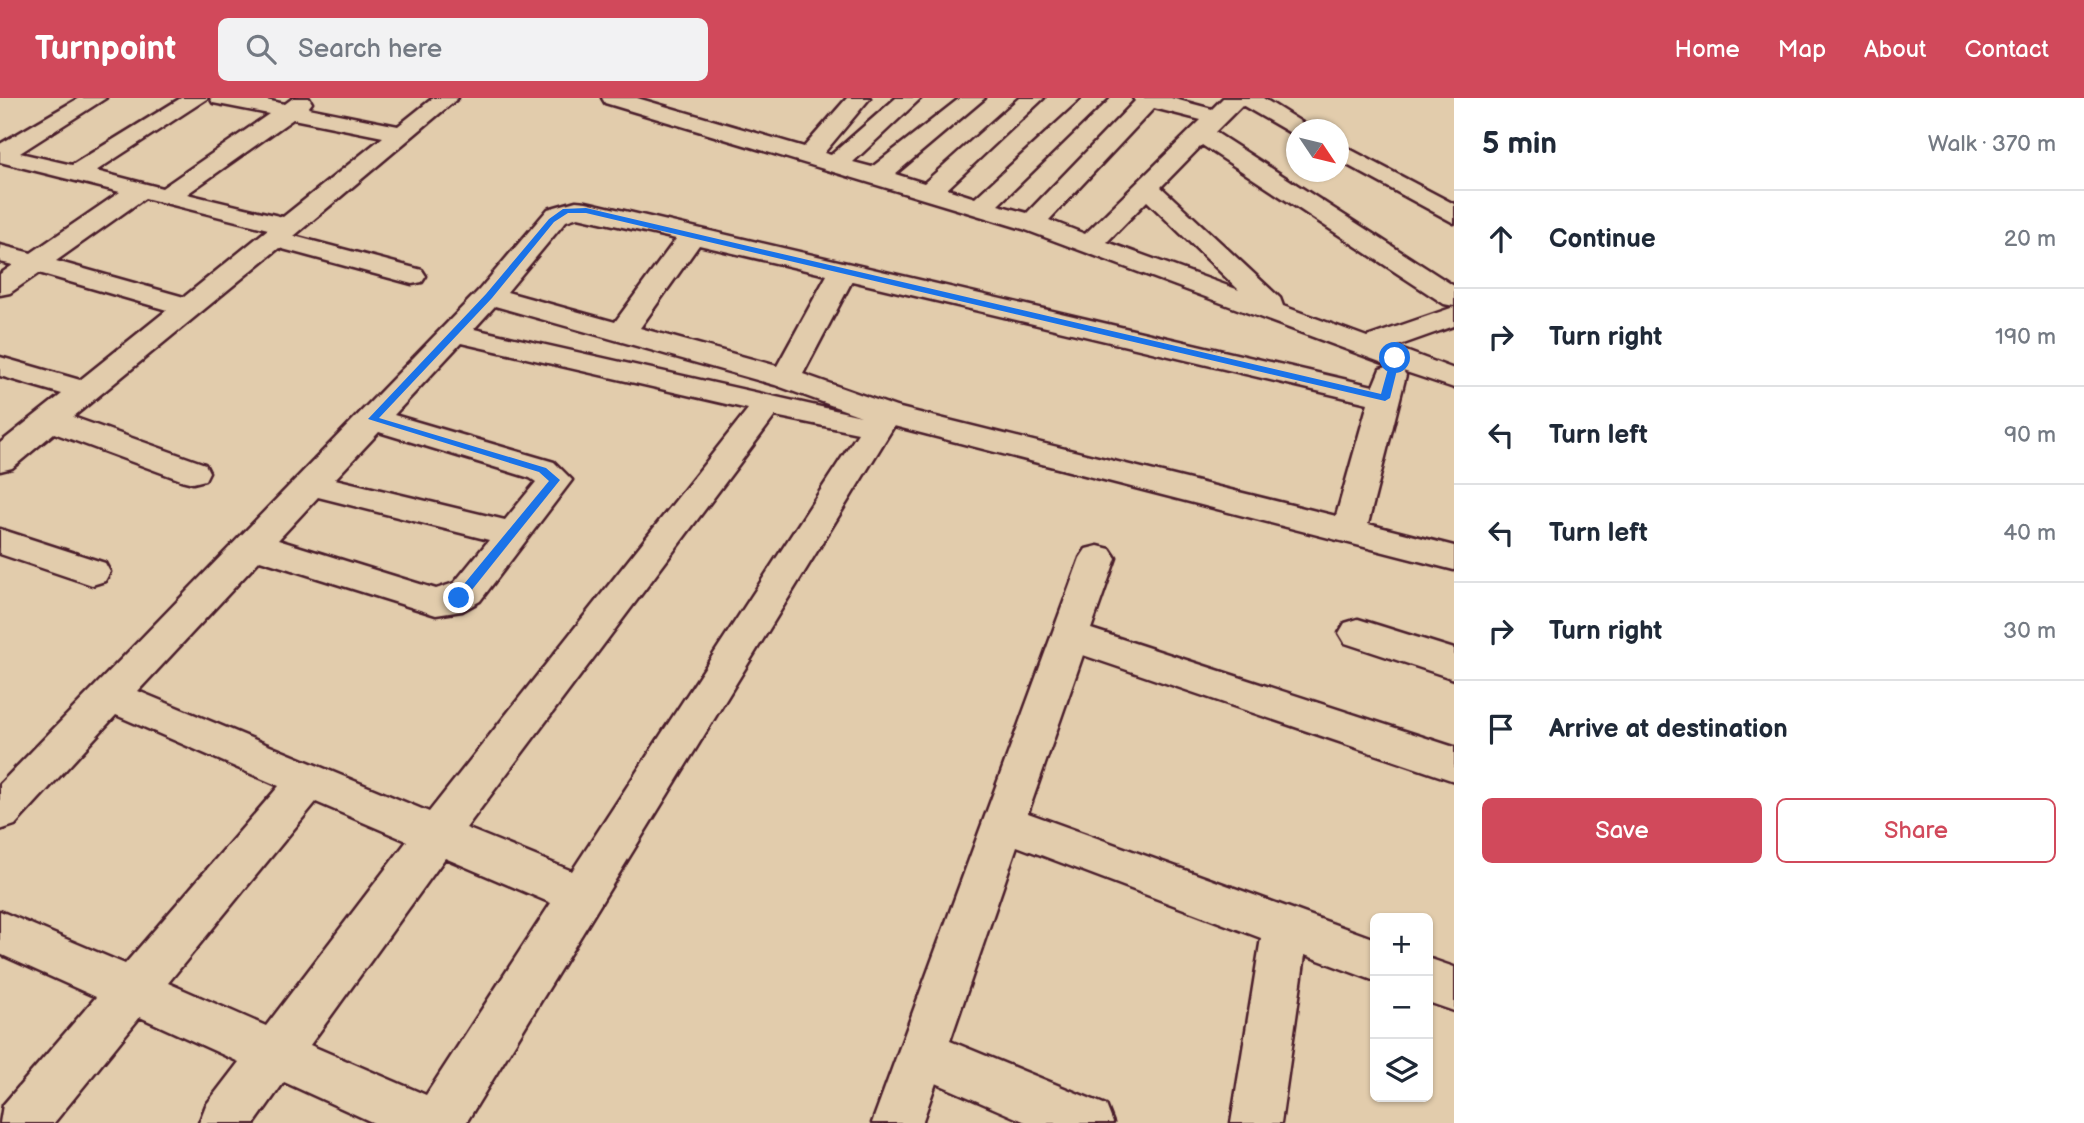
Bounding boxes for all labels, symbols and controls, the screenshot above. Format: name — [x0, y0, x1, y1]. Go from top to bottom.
search box — [218, 18, 708, 81]
text: Turnpoint — [35, 29, 176, 69]
icon: search — [242, 30, 280, 68]
text: Search here — [298, 34, 442, 65]
text: Home — [1675, 35, 1740, 64]
text: Map — [1778, 35, 1826, 64]
text: About — [1864, 35, 1926, 64]
text: Contact — [1964, 35, 2049, 64]
north arrow — [1286, 119, 1349, 182]
text: 5 min — [1482, 126, 1557, 162]
text: Walk · 370 m — [1928, 130, 2056, 158]
icon: ahead — [1482, 220, 1520, 258]
text: Continue — [1549, 224, 1656, 255]
text: 20 m — [2004, 225, 2056, 253]
icon: right — [1482, 318, 1520, 356]
text: Turn right — [1549, 322, 1662, 353]
text: 190 m — [1995, 323, 2056, 351]
route start — [1379, 342, 1410, 373]
icon: left — [1482, 416, 1520, 454]
text: Turn left — [1549, 420, 1648, 451]
text: 90 m — [2004, 421, 2056, 449]
icon: left — [1482, 514, 1520, 552]
text: Turn left — [1549, 518, 1648, 549]
text: 40 m — [2003, 519, 2056, 547]
route end — [443, 582, 474, 613]
icon: right — [1482, 612, 1520, 650]
text: Turn right — [1549, 616, 1662, 647]
text: 30 m — [2003, 617, 2056, 645]
icon: arrive — [1482, 710, 1520, 748]
text: Arrive at destination — [1549, 714, 1788, 745]
button: Save — [1482, 798, 1762, 863]
button: Share — [1776, 798, 2056, 863]
map controls — [1370, 913, 1433, 1102]
button: + — [1370, 913, 1433, 976]
button: − — [1370, 976, 1433, 1039]
button: layers — [1370, 1039, 1433, 1102]

